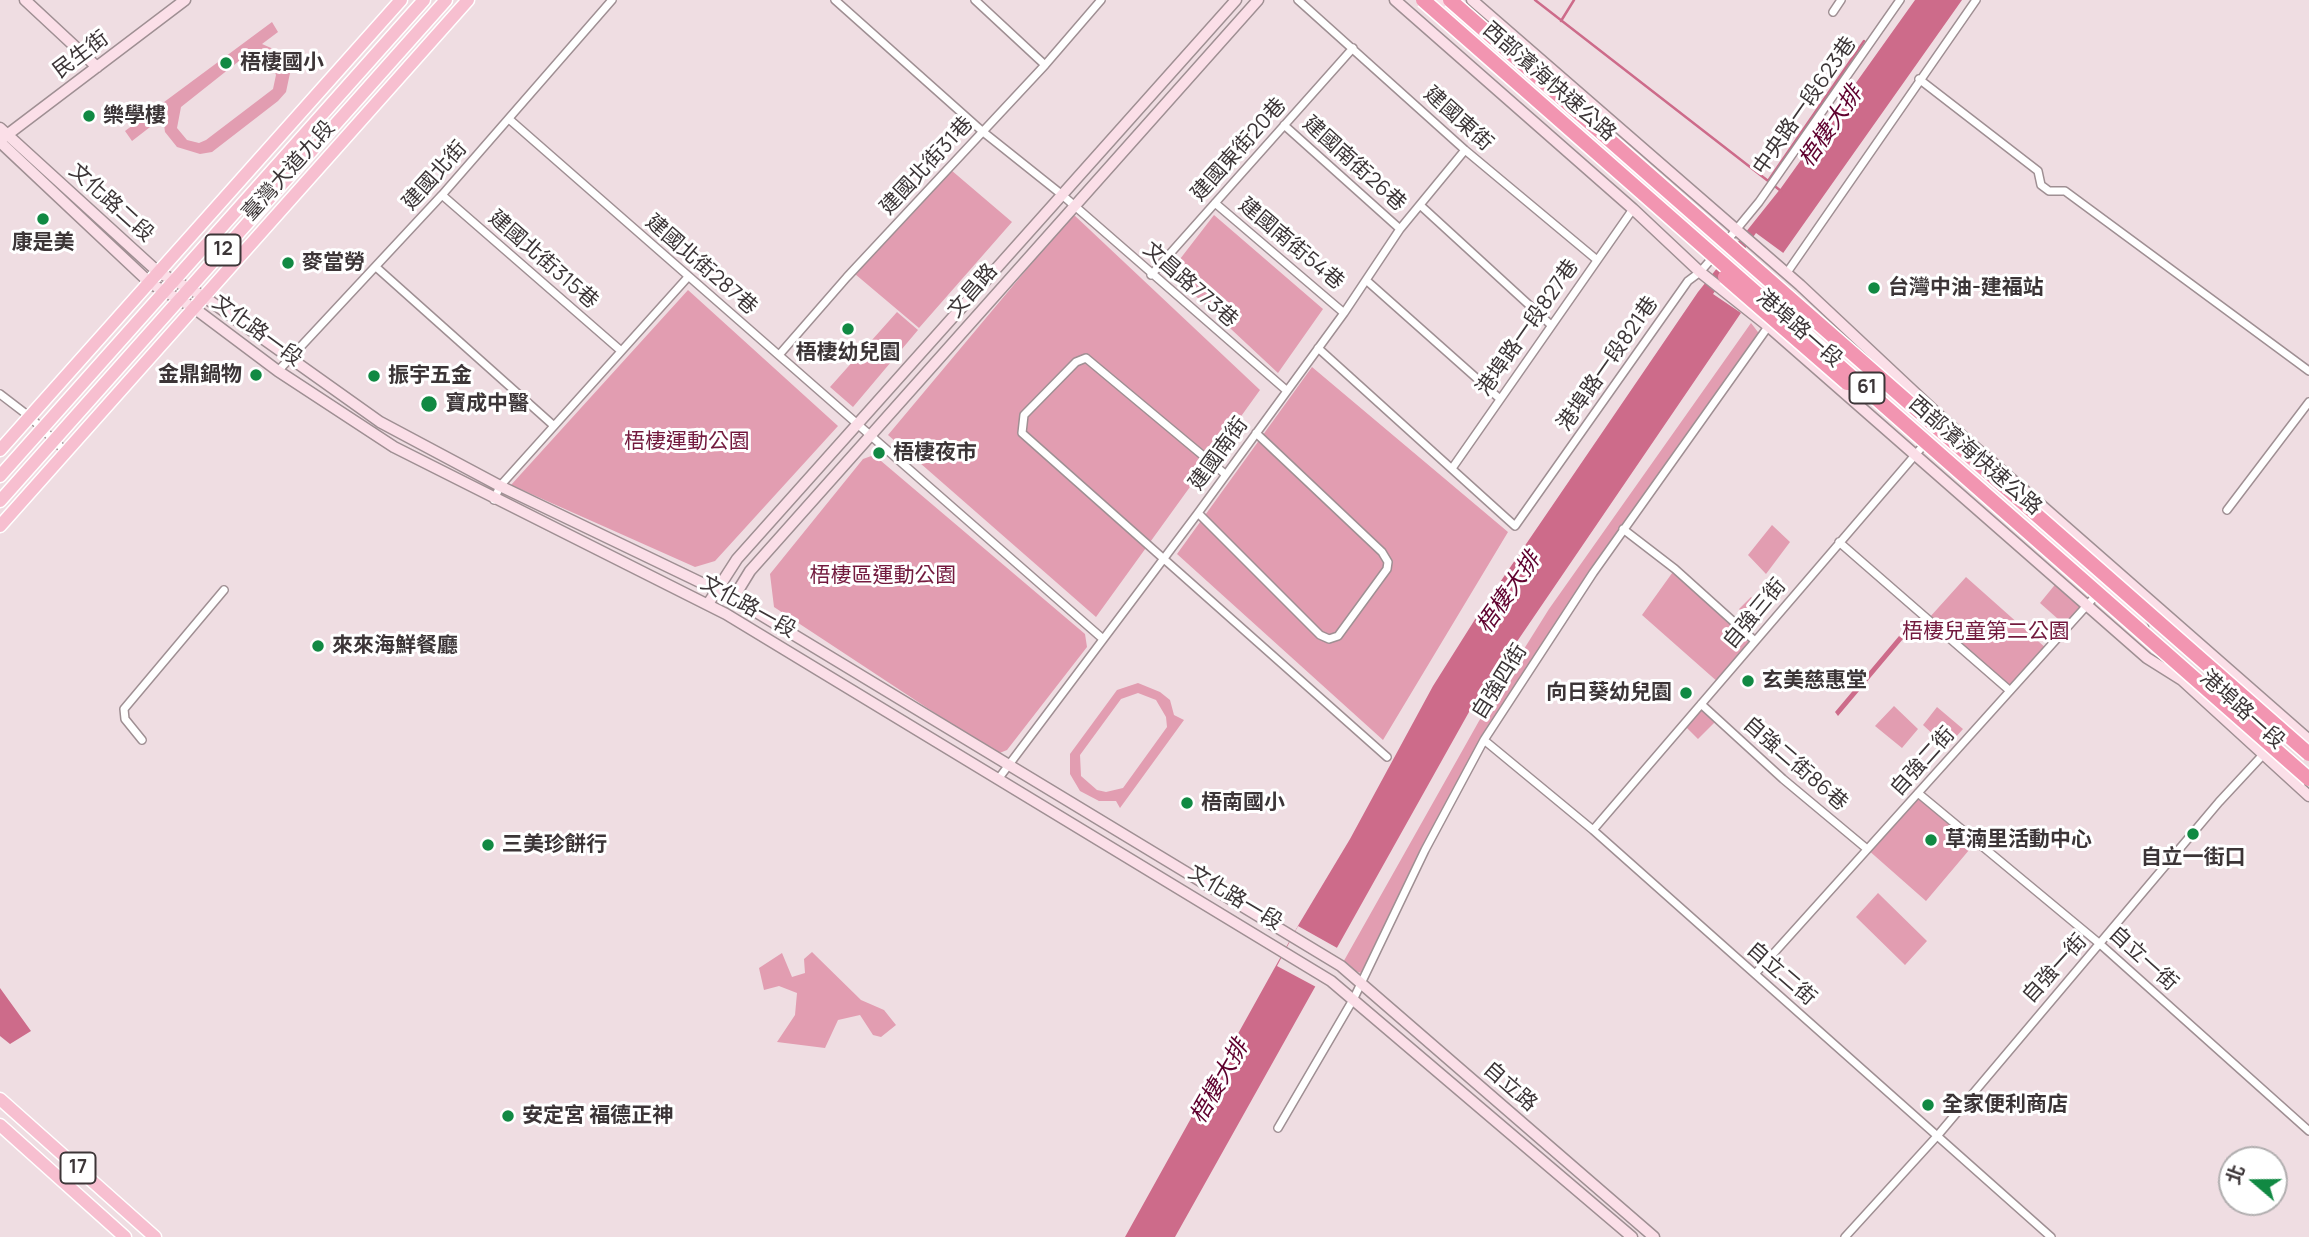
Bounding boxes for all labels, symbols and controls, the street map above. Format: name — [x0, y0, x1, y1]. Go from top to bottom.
street label: 西部濱海快速公路 — [1477, 17, 1621, 147]
street label: 民生街 — [48, 26, 114, 84]
street label: 中央路一段623巷 — [1748, 32, 1862, 180]
place label: 梧棲國小 — [240, 50, 324, 76]
marker: 梧棲國小 — [218, 55, 234, 71]
water label: 梧棲大排 — [1793, 81, 1869, 173]
street label: 建國東街 — [1418, 82, 1498, 156]
street label: 建國東街20巷 — [1186, 93, 1292, 207]
place label: 樂學樓 — [103, 103, 166, 129]
marker: 樂學樓 — [81, 108, 97, 124]
street label: 建國南街26巷 — [1297, 111, 1411, 217]
street label: 建國北街31巷 — [875, 112, 979, 220]
street label: 臺灣大道九段 — [237, 116, 341, 226]
street label: 建國北街 — [398, 136, 472, 216]
street label: 文化路二段 — [64, 159, 158, 247]
street label: 建國南街54巷 — [1233, 193, 1349, 295]
street label: 建國北街315巷 — [483, 206, 603, 314]
street label: 建國北街287巷 — [640, 210, 762, 320]
marker: 康是美 — [35, 211, 51, 227]
place label: 康是美 — [12, 230, 74, 256]
road number: 12 — [206, 234, 241, 266]
street label: 文昌路773巷 — [1137, 237, 1243, 333]
place label: 麥當勞 — [302, 250, 365, 276]
marker: 麥當勞 — [280, 255, 296, 271]
street label: 港埠路一段827巷 — [1472, 255, 1584, 401]
street label: 文昌路 — [943, 259, 1003, 323]
place label: 台灣中油-建福站 — [1888, 275, 2044, 301]
marker: 台灣中油-建福站 — [1866, 280, 1882, 296]
street label: 港埠路一段 — [1751, 285, 1847, 373]
street label: 文化路一段 — [207, 290, 307, 372]
street label: 港埠路一段821巷 — [1552, 292, 1664, 436]
marker: 梧棲幼兒園 — [840, 321, 856, 337]
place label: 梧棲幼兒園 — [796, 340, 900, 366]
place label: 金鼎鍋物 — [158, 362, 242, 388]
place label: 振宇五金 — [388, 363, 472, 389]
marker: 金鼎鍋物 — [248, 367, 264, 383]
marker: 振宇五金 — [366, 368, 382, 384]
road number: 61 — [1850, 372, 1884, 404]
place label: 寶成中醫 — [445, 391, 529, 417]
street label: 西部濱海快速公路 — [1903, 391, 2047, 521]
marker: 寶成中醫 — [419, 394, 439, 414]
street label: 建國南街 — [1184, 413, 1254, 495]
park label: 梧棲運動公園 — [624, 429, 750, 455]
place label: 梧棲夜市 — [893, 440, 977, 466]
marker: 梧棲夜市 — [871, 445, 887, 461]
water label: 梧棲大排 — [1471, 547, 1547, 639]
park label: 梧棲區運動公園 — [810, 563, 956, 589]
street label: 文化路一段 — [696, 571, 800, 643]
street label: 自強三街 — [1718, 574, 1792, 654]
park label: 梧棲兒童第二公園 — [1902, 619, 2070, 645]
place label: 來來海鮮餐廳 — [332, 633, 458, 659]
marker: 來來海鮮餐廳 — [310, 638, 326, 654]
street label: 自強四街 — [1467, 640, 1533, 724]
street label: 港埠路一段 — [2195, 666, 2289, 754]
place label: 玄美慈惠堂 — [1762, 668, 1867, 694]
marker: 玄美慈惠堂 — [1740, 673, 1756, 689]
place label: 向日葵幼兒園 — [1546, 680, 1672, 706]
marker: 向日葵幼兒園 — [1678, 685, 1694, 701]
street label: 自強二街86巷 — [1738, 712, 1852, 816]
street label: 自強二街 — [1886, 722, 1960, 802]
place label: 梧南國小 — [1201, 790, 1285, 816]
marker: 梧南國小 — [1179, 795, 1195, 811]
marker: 自立一街口 — [2185, 826, 2201, 842]
place label: 草湳里活動中心 — [1945, 827, 2092, 853]
place label: 三美珍餅行 — [502, 832, 607, 858]
marker: 草湳里活動中心 — [1923, 832, 1939, 848]
marker: 三美珍餅行 — [480, 837, 496, 853]
place label: 自立一街口 — [2141, 845, 2245, 871]
street label: 文化路一段 — [1184, 860, 1286, 936]
street label: 自立一街 — [2103, 922, 2183, 996]
street label: 自強一街 — [2018, 929, 2092, 1009]
street label: 自立二街 — [1741, 937, 1821, 1011]
water label: 梧棲大排 — [1185, 1035, 1255, 1129]
street label: 自立路 — [1478, 1057, 1542, 1117]
place label: 全家便利商店 — [1942, 1092, 2068, 1118]
marker: 全家便利商店 — [1920, 1097, 1936, 1113]
place label: 安定宮 福德正神 — [522, 1103, 673, 1129]
marker: 安定宮 福德正神 — [500, 1108, 516, 1124]
north arrow — [2218, 1146, 2288, 1216]
road number: 17 — [60, 1152, 96, 1184]
text: 北 — [2220, 1161, 2251, 1188]

